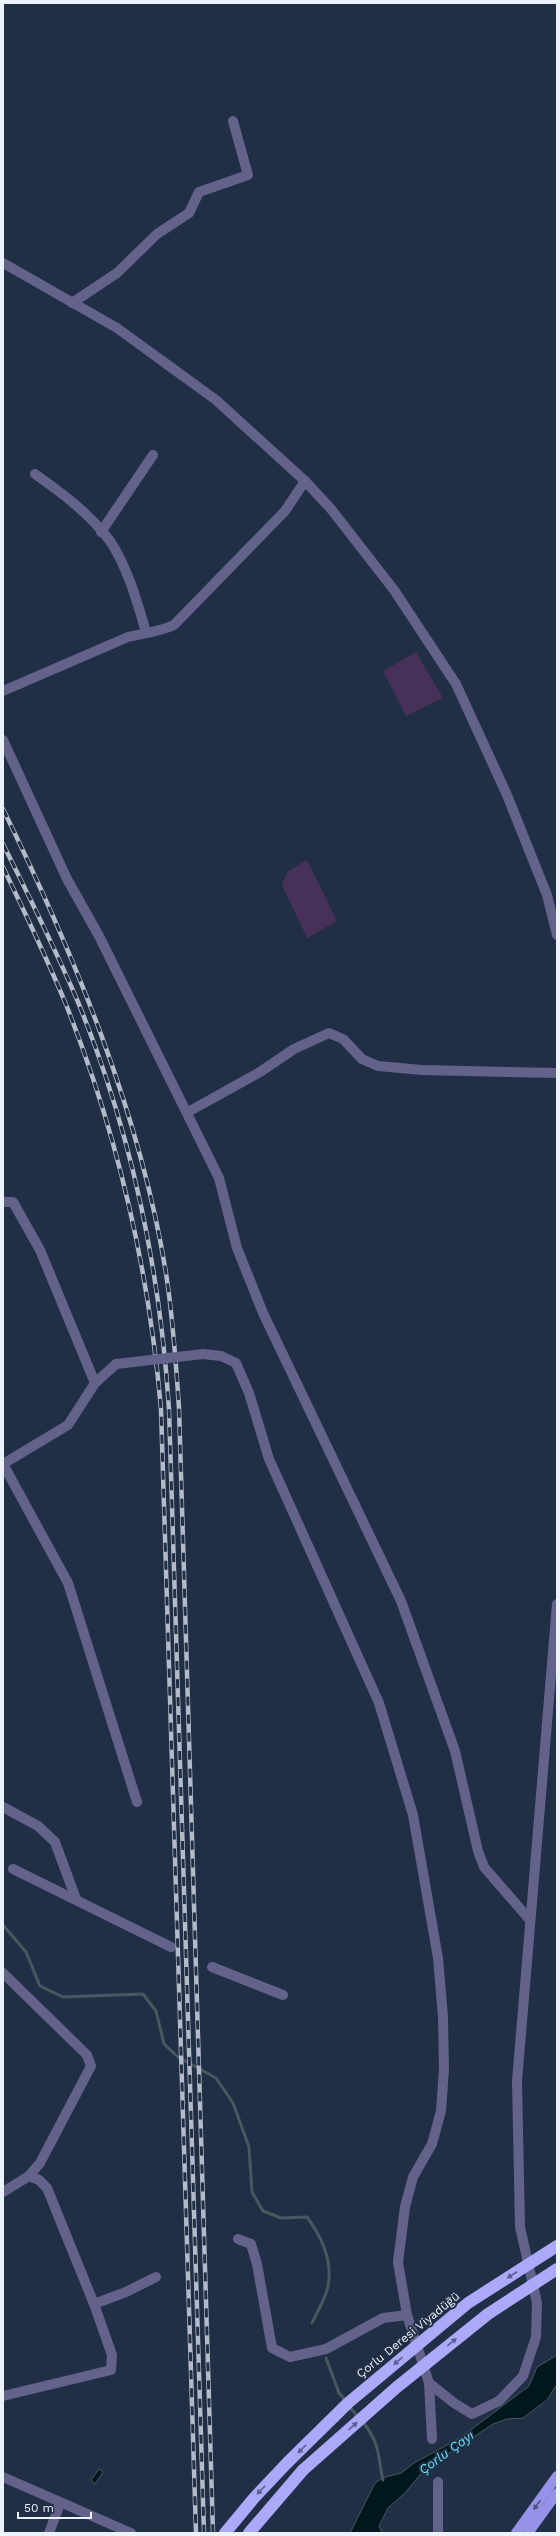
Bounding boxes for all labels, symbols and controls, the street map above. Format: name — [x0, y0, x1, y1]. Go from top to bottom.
one-way arrow — [507, 2271, 518, 2279]
street label: Çorlu Deresi Viyadüğü — [354, 2289, 462, 2381]
one-way arrow — [447, 2338, 458, 2347]
one-way arrow — [392, 2357, 403, 2366]
one-way arrow — [348, 2421, 358, 2430]
water label: Çorlu Çayı — [416, 2427, 477, 2477]
one-way arrow — [297, 2444, 307, 2454]
one-way arrow — [256, 2485, 266, 2495]
scale bar — [18, 2494, 91, 2520]
one-way arrow — [533, 2499, 541, 2510]
text: 50 m — [24, 2501, 54, 2515]

